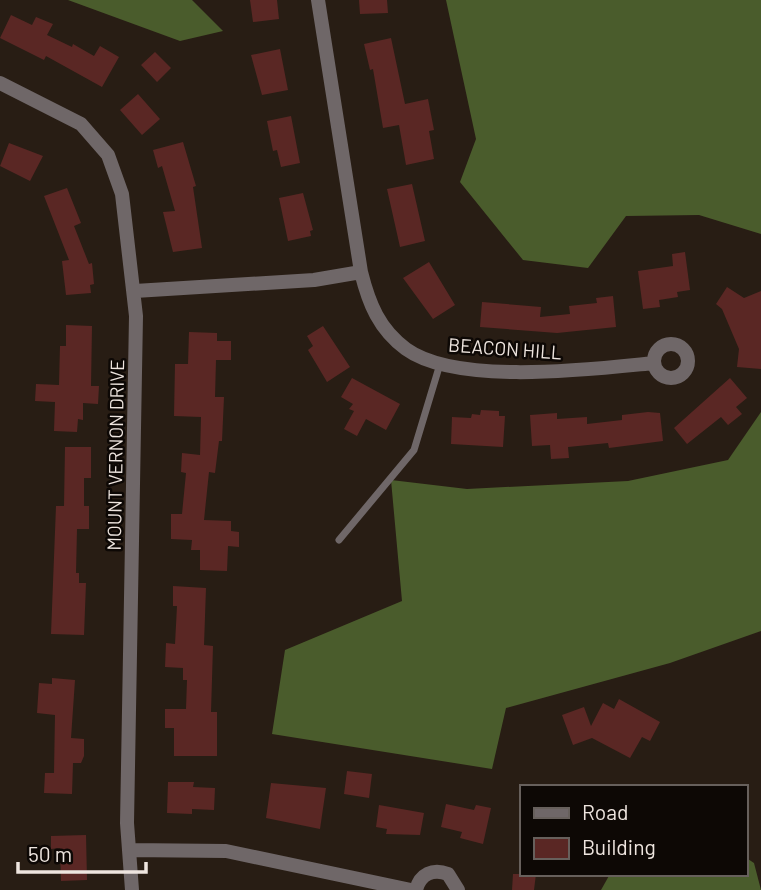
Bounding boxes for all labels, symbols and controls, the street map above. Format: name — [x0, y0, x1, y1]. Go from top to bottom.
street label: BEACON HILL — [448, 333, 563, 363]
street label: MOUNT VERNON DRIVE — [102, 359, 128, 551]
legend — [520, 785, 747, 876]
text: Road — [582, 799, 628, 824]
scale bar — [18, 830, 145, 874]
text: Building — [582, 834, 656, 859]
text: 50 m — [28, 841, 72, 866]

